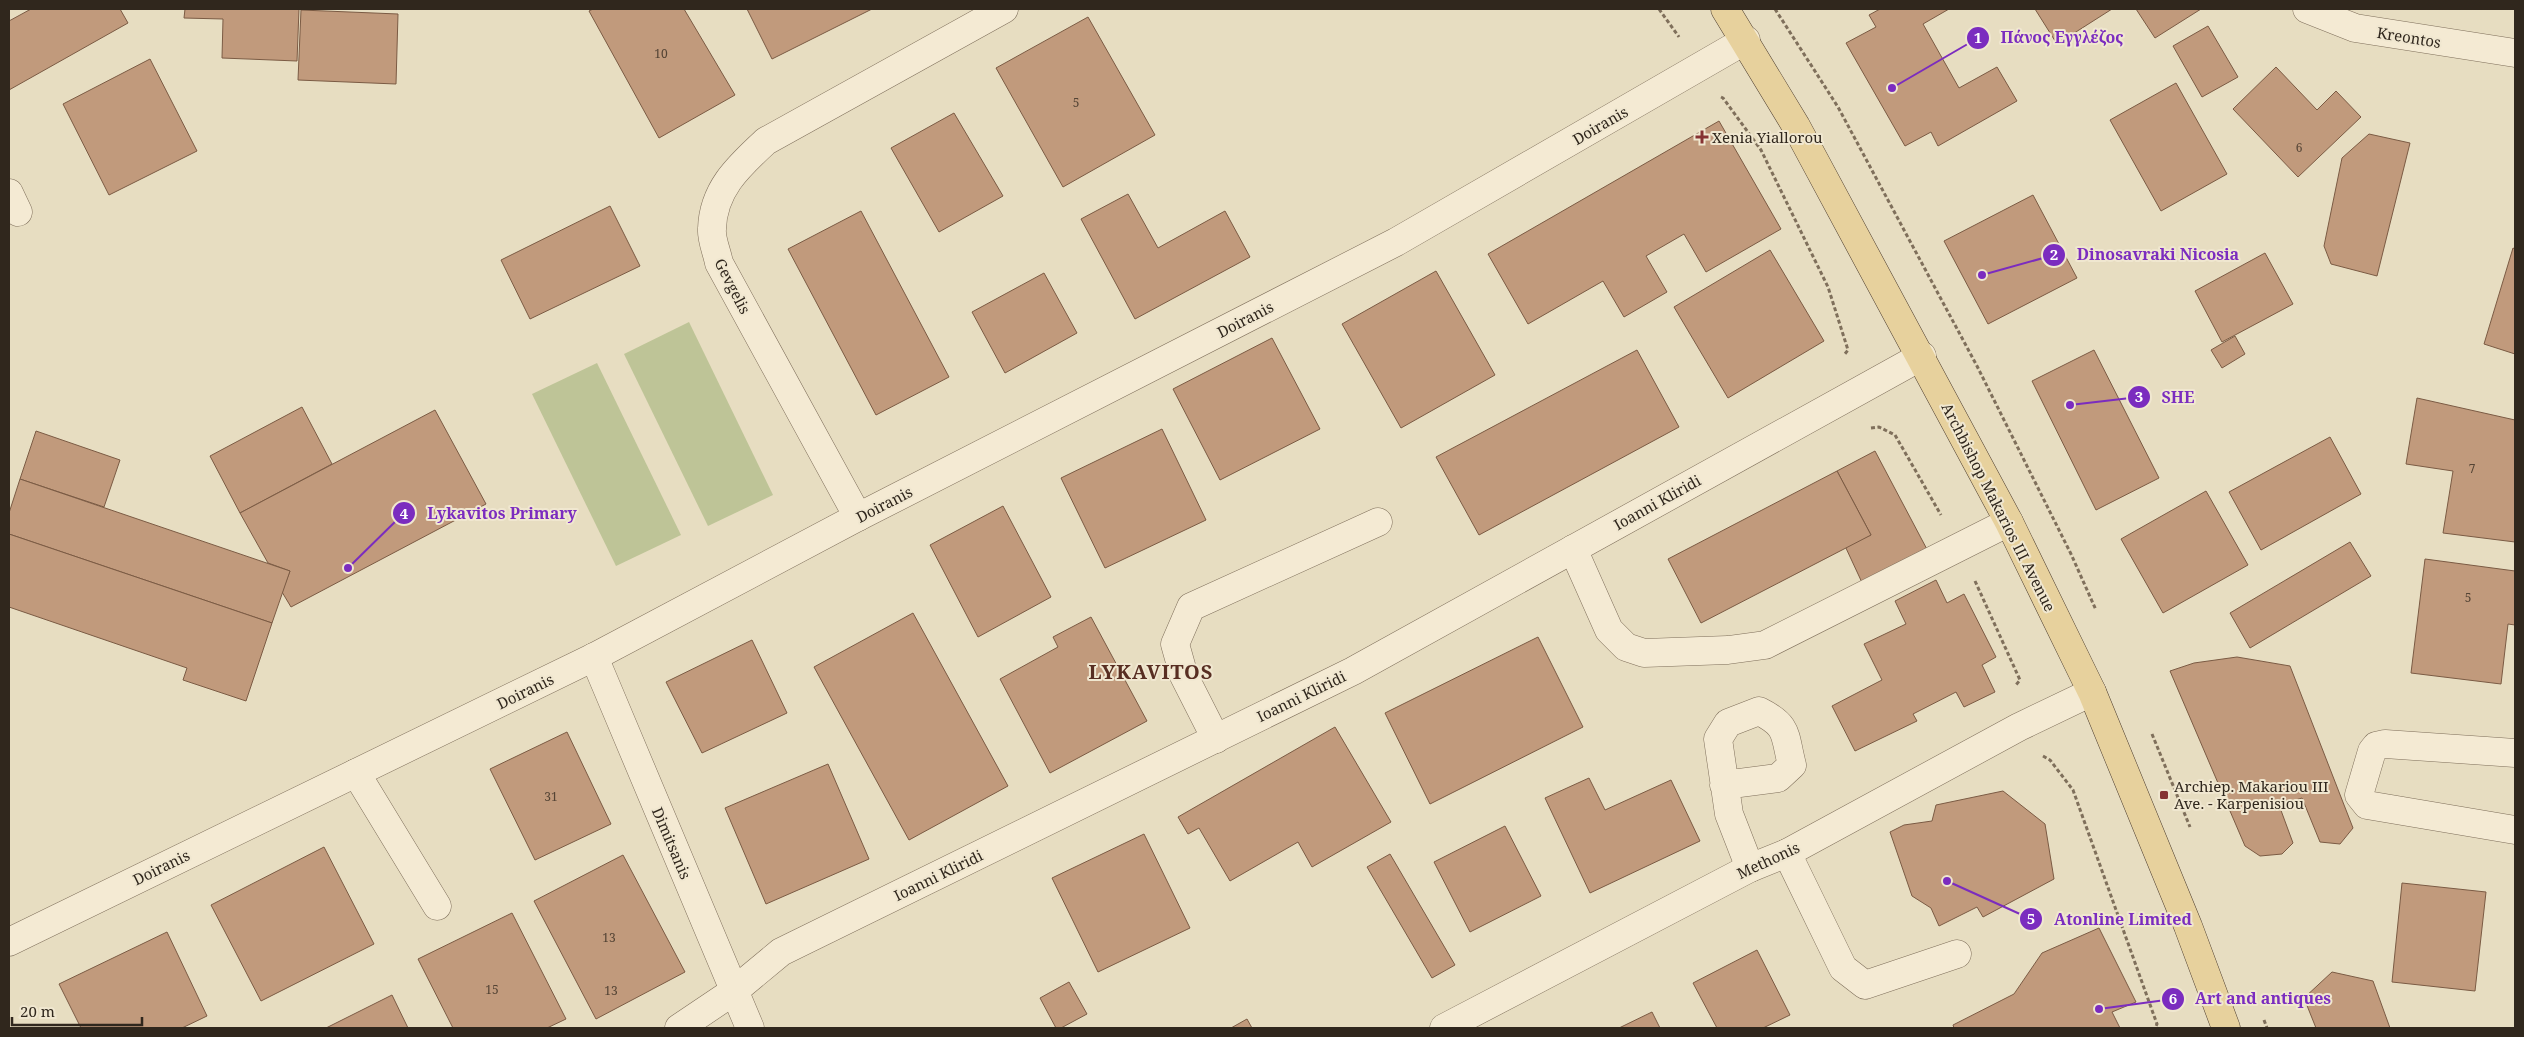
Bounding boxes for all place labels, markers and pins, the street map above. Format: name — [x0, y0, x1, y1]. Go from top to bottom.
callout: Πάνος Εγγλέζος — [1966, 22, 2134, 53]
place label: Xenia Yiallorou — [1712, 127, 1823, 147]
marker: Xenia Yiallorou — [1696, 131, 1708, 143]
callout: Dinosavraki Nicosia — [2042, 239, 2249, 270]
callout: SHE — [2127, 382, 2204, 413]
callout: Lykavitos Primary — [392, 498, 587, 529]
place label: Archiep. Makariou III Ave. - Karpenisiou — [2174, 776, 2328, 813]
marker: Archiep. Makariou III Ave. - Karpenisiou — [2158, 789, 2170, 801]
callout: Atonline Limited — [2019, 903, 2202, 934]
callout: Art and antiques — [2160, 983, 2341, 1014]

